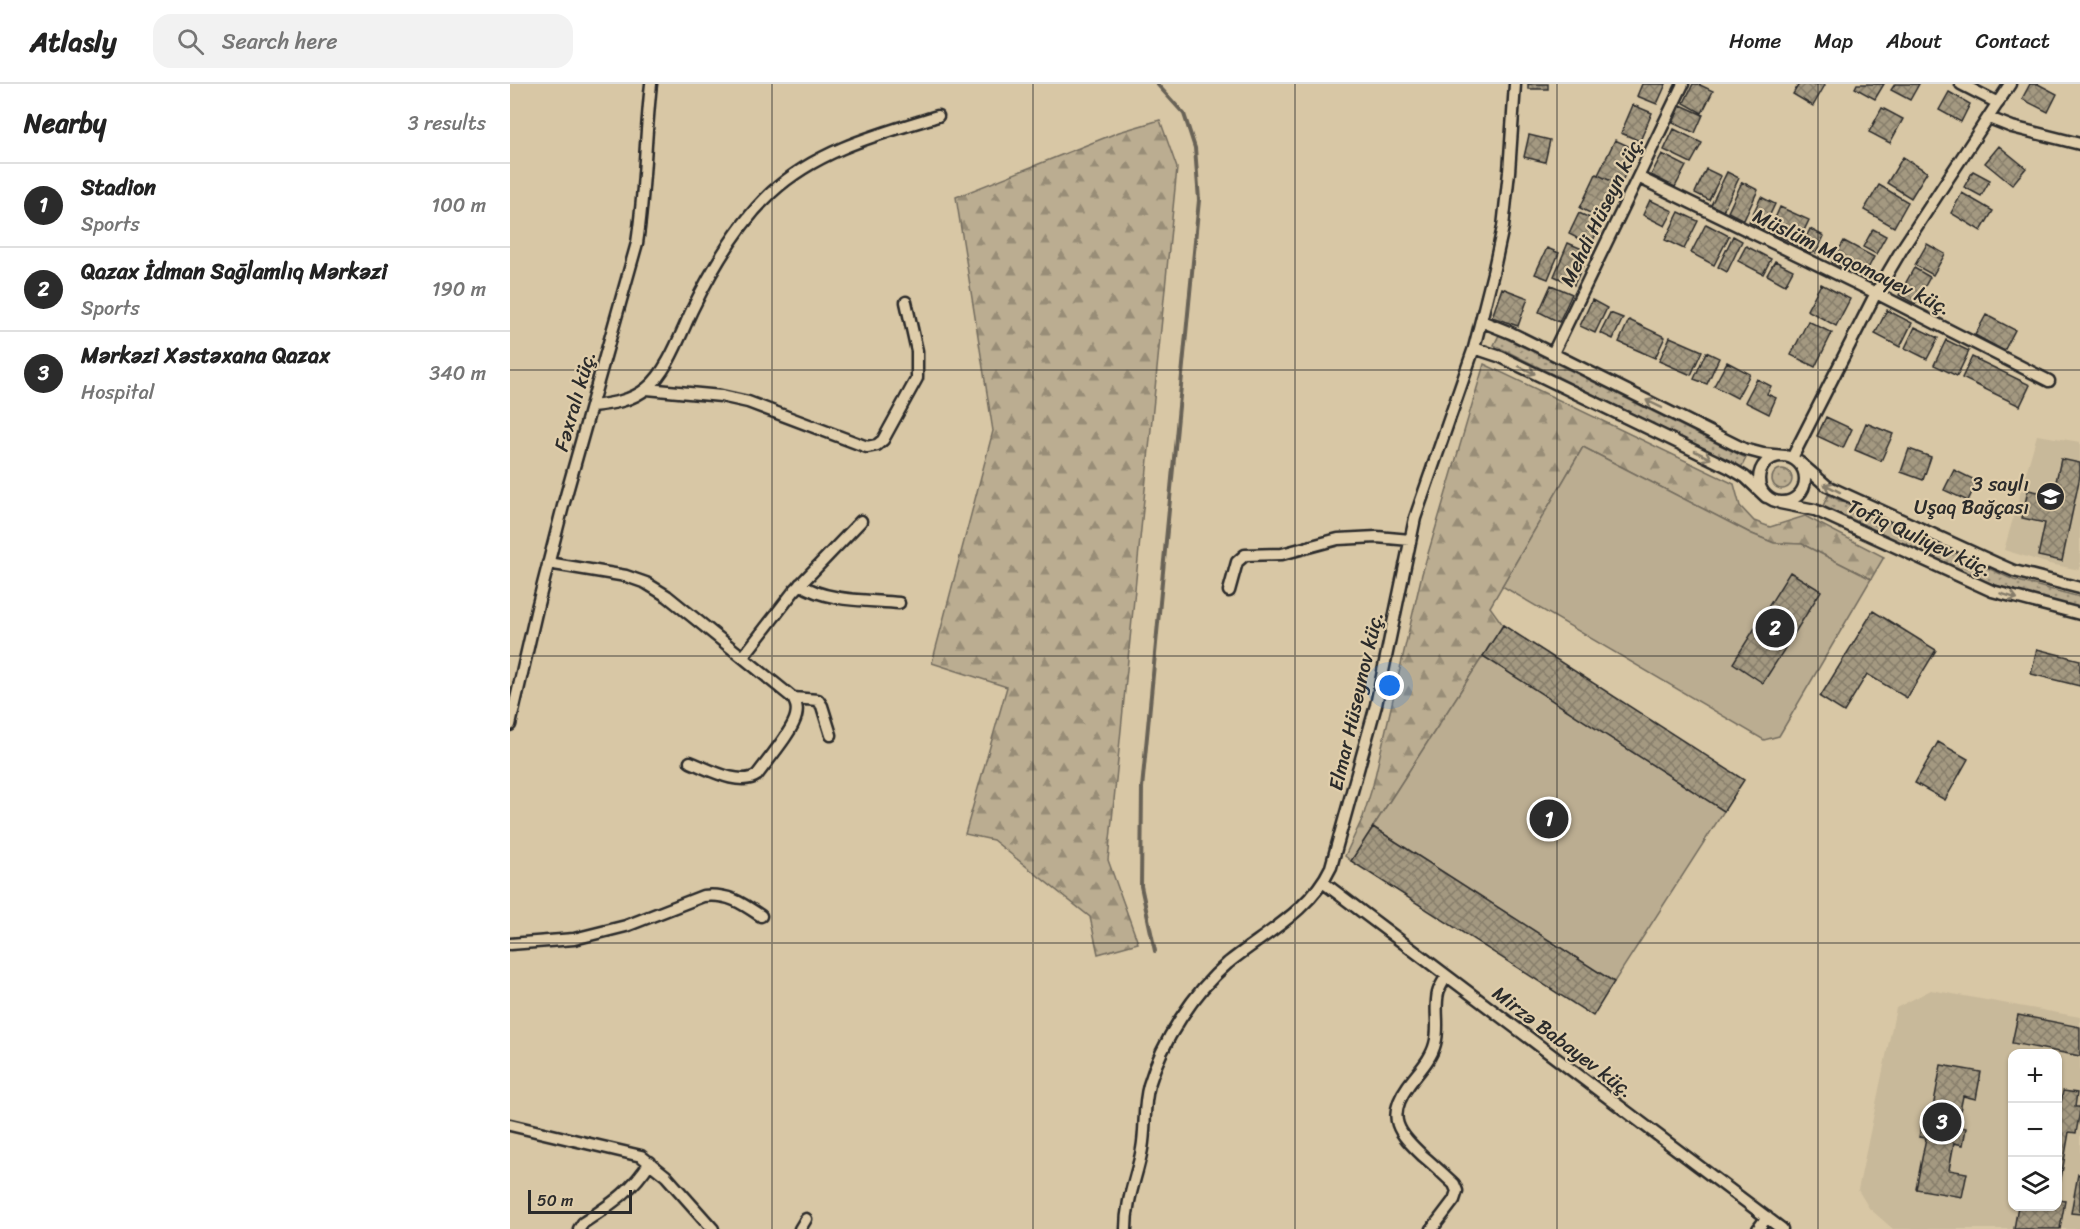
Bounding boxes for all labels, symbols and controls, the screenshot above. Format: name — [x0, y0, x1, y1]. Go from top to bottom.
search box — [153, 14, 573, 68]
text: Atlasly — [30, 17, 117, 66]
text: Search here — [222, 22, 338, 61]
text: Home — [1729, 22, 1781, 60]
text: Map — [1814, 22, 1853, 60]
text: About — [1886, 22, 1943, 60]
text: Contact — [1976, 22, 2050, 60]
icon: search — [174, 25, 207, 58]
text: Nearby — [24, 100, 106, 146]
text: 3 results — [408, 106, 486, 141]
street label: Mehdi Hüseyn küç. — [1550, 129, 1654, 293]
text: Stadion — [81, 168, 156, 207]
text: 1 — [39, 188, 48, 223]
text: 100 m — [432, 188, 486, 223]
street label: Müslüm Maqomayev küç. — [1747, 199, 1957, 325]
text: Sports — [81, 207, 140, 242]
text: Qazax İdman Sağlamlıq Mərkəzi — [81, 252, 387, 291]
text: 2 — [38, 272, 49, 307]
text: 190 m — [432, 272, 486, 307]
text: Sports — [81, 291, 140, 326]
text: Mərkəzi Xəstəxana Qazax — [81, 336, 330, 375]
street label: Fəxralı küç. — [544, 346, 606, 456]
text: 3 — [38, 356, 49, 391]
text: 340 m — [429, 356, 486, 391]
one-way arrow — [1518, 365, 1536, 377]
text: Hospital — [81, 375, 154, 410]
one-way arrow — [1645, 398, 1663, 409]
one-way arrow — [1693, 450, 1711, 462]
place label: 3 saylı Uşaq Bağçası — [1914, 467, 2029, 525]
school or university icon: 3 saylı Uşaq Bağçası — [2034, 480, 2066, 512]
one-way arrow — [1823, 481, 1841, 493]
street label: Tofiq Quliyev küç. — [1842, 489, 1998, 587]
one-way arrow — [1999, 591, 2018, 602]
pin: 2 — [1756, 606, 1794, 650]
street label: Elmar Hüseynov küç. — [1318, 608, 1394, 794]
your location — [1375, 671, 1404, 700]
pin: 1 — [1530, 796, 1568, 842]
street label: Mirzə Babayev küç. — [1484, 977, 1642, 1107]
map controls — [2008, 1049, 2062, 1211]
button: + — [2008, 1049, 2062, 1103]
pin: 3 — [1922, 1100, 1962, 1144]
button: − — [2008, 1103, 2062, 1157]
button: layers — [2008, 1157, 2062, 1211]
text: 50 m — [537, 1186, 573, 1215]
scale bar — [528, 1187, 632, 1214]

